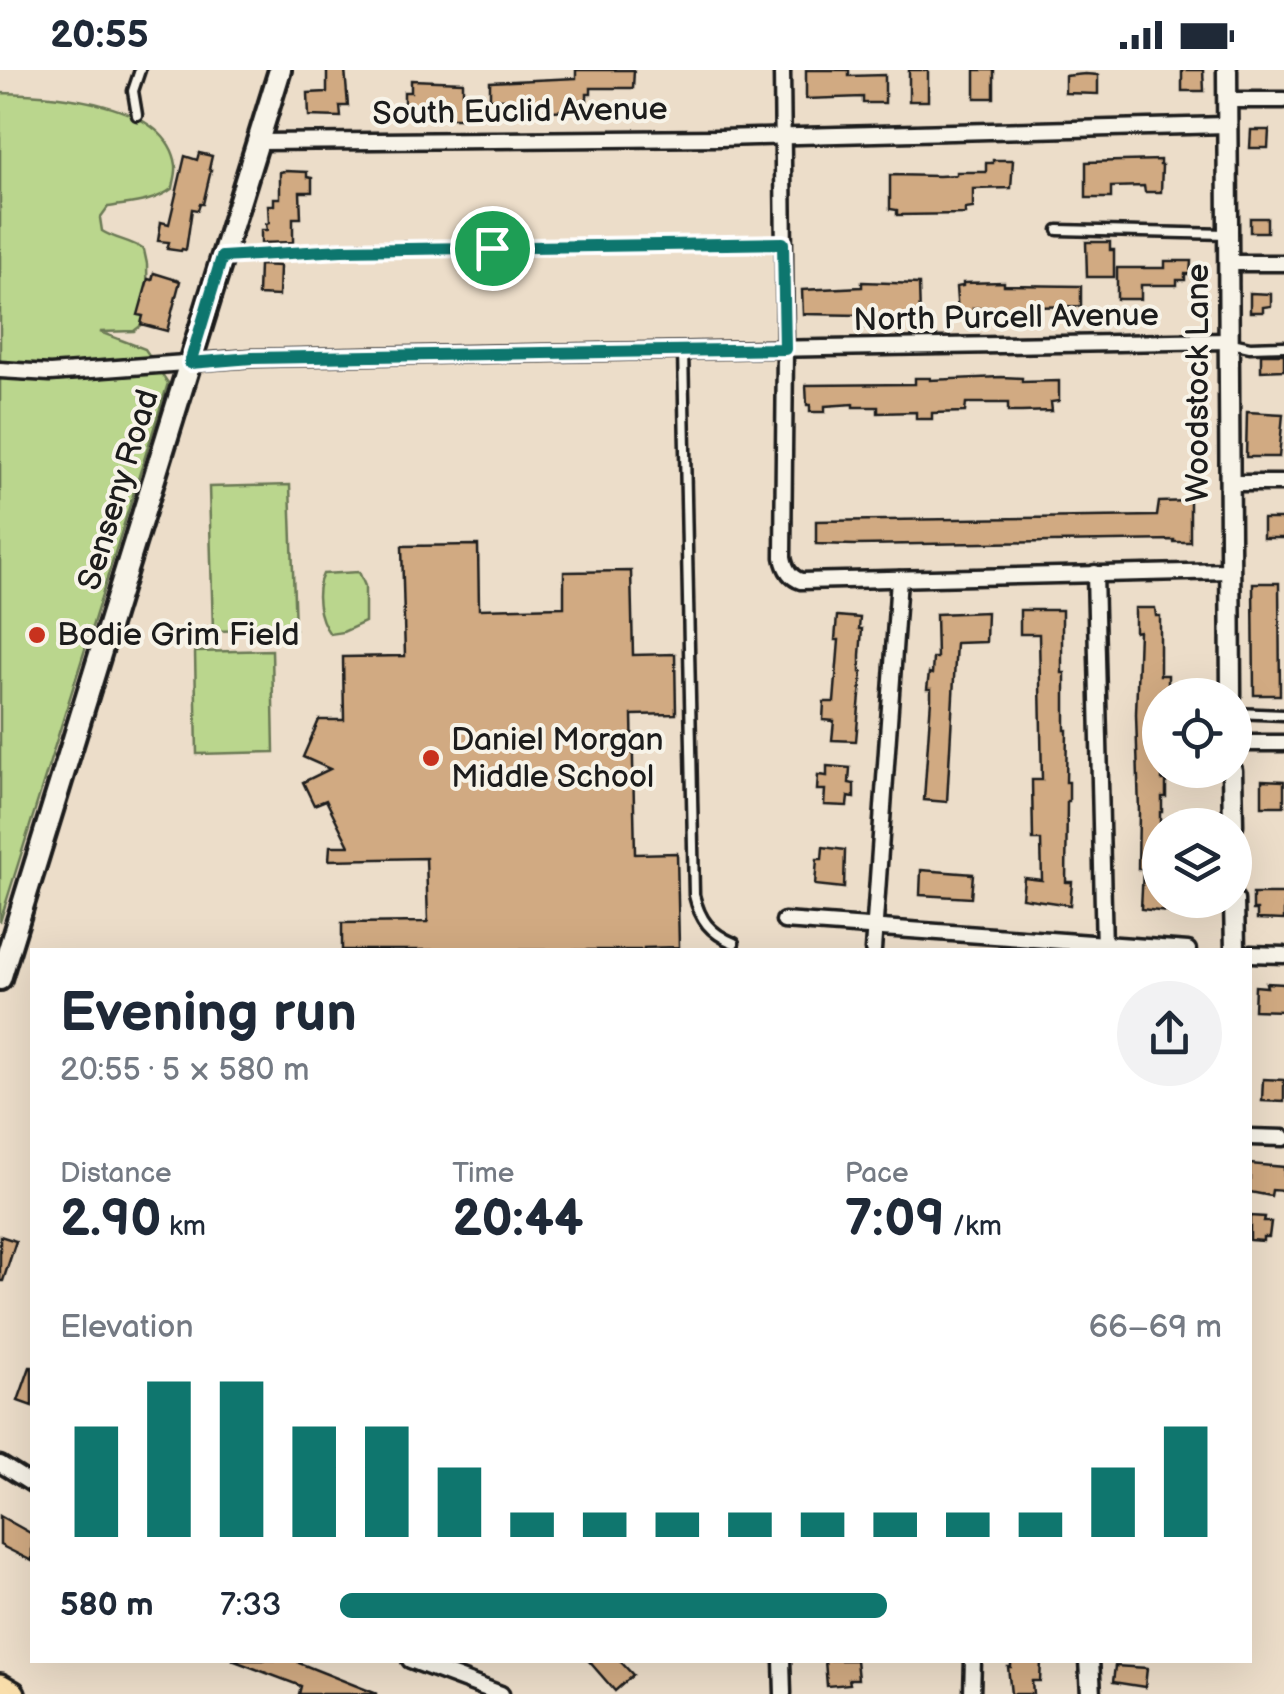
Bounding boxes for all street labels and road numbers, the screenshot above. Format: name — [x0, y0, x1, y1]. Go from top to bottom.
street label: South Euclid Avenue — [372, 90, 668, 134]
street label: Woodstock Lane — [1179, 264, 1218, 502]
street label: North Purcell Avenue — [853, 296, 1159, 340]
street label: Senseny Road — [70, 385, 168, 595]

